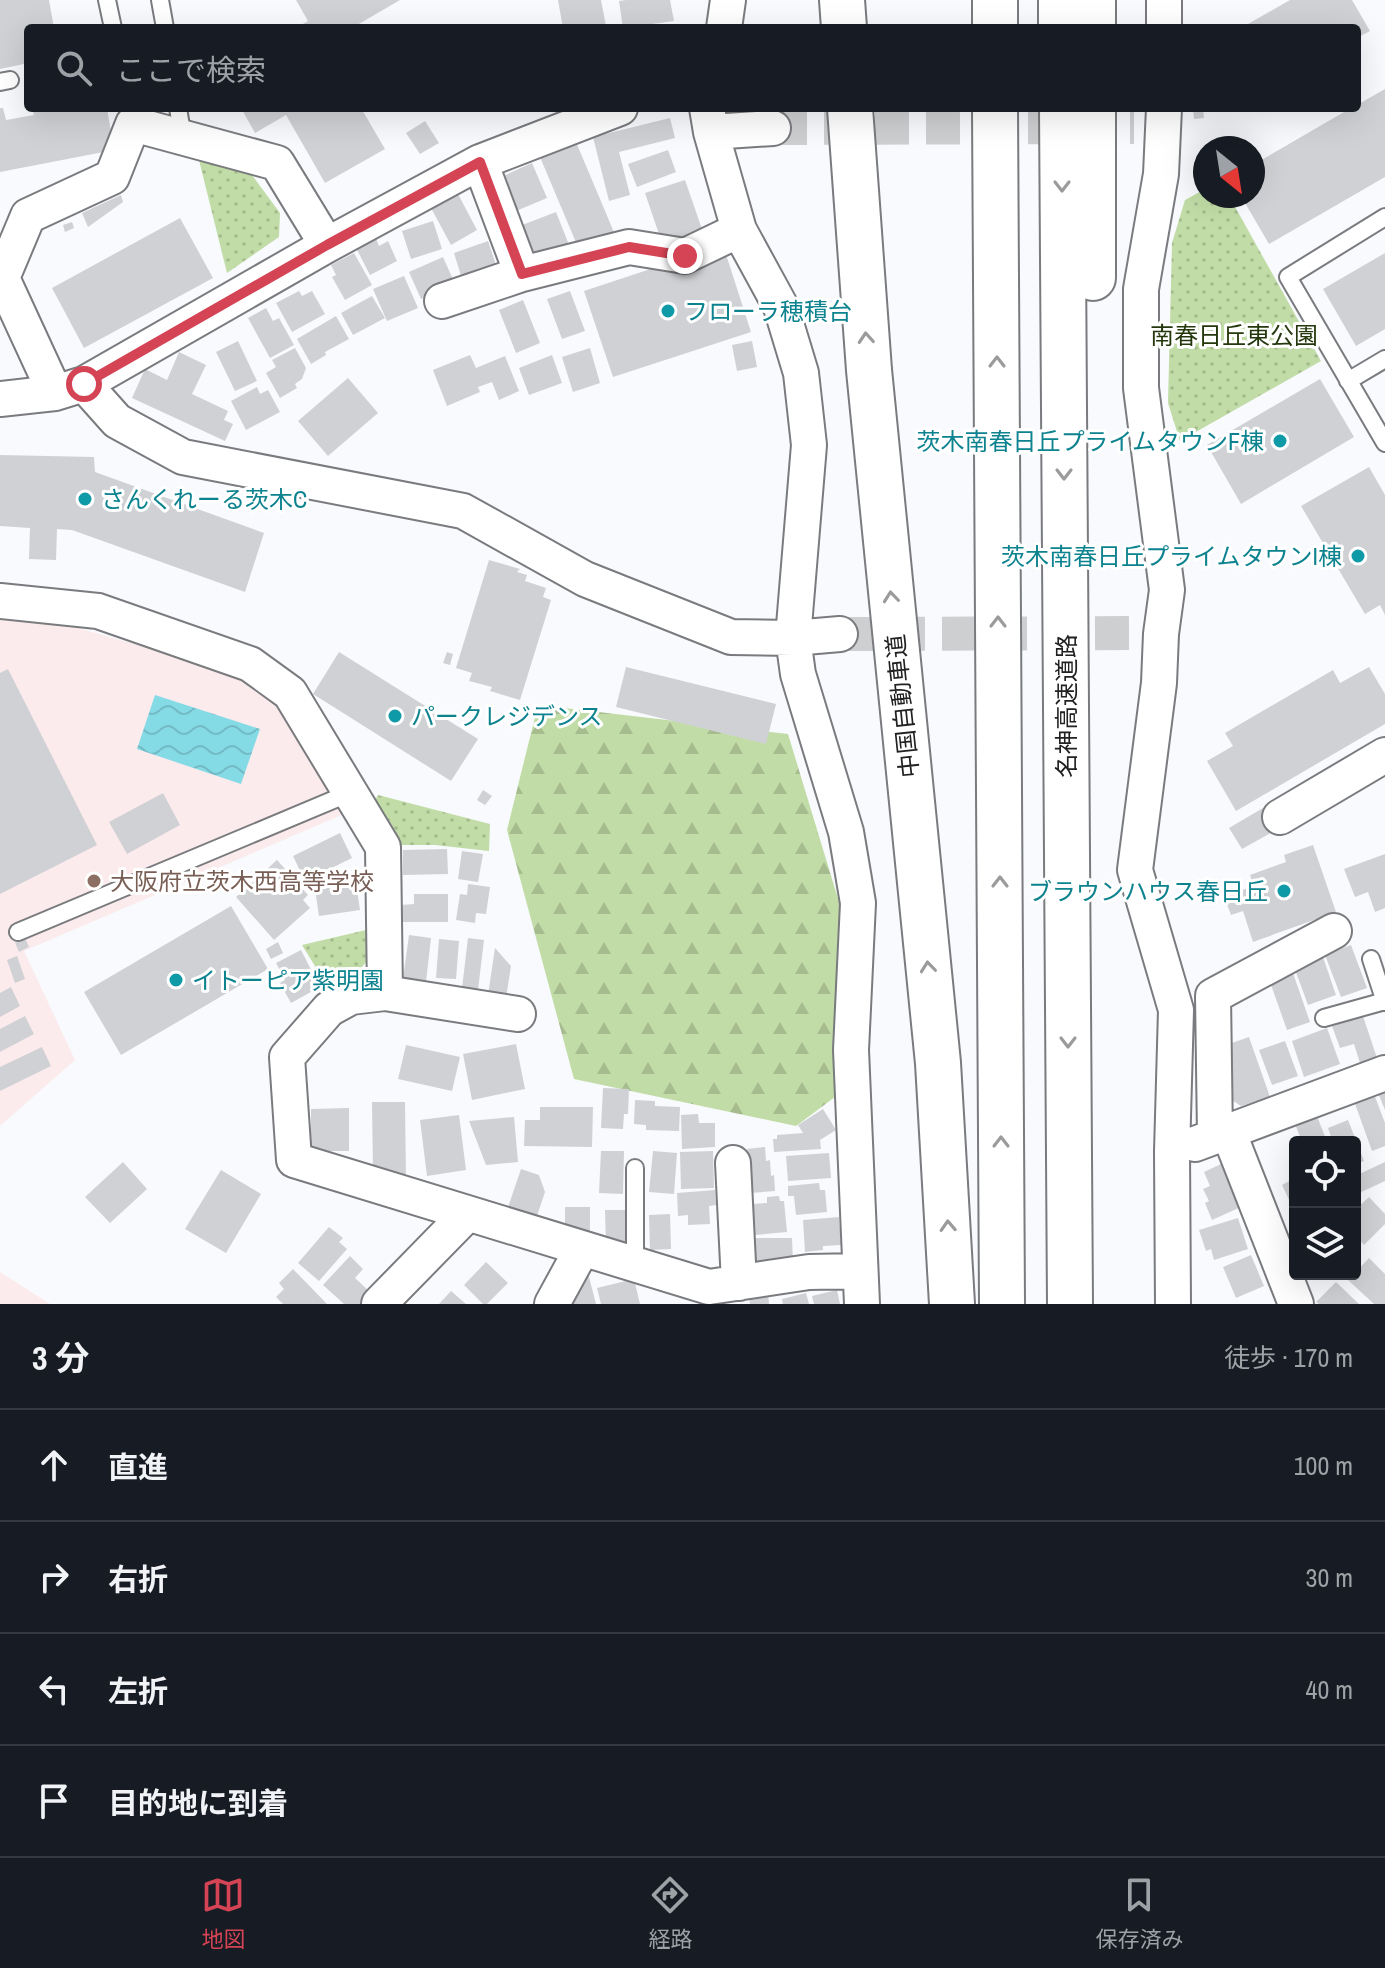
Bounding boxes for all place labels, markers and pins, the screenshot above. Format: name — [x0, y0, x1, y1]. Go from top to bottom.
place label: フローラ穂積台 — [684, 295, 852, 327]
marker: フローラ穂積台 — [659, 302, 677, 320]
place label: 茨木南春日丘プライムタウンF棟 — [916, 425, 1264, 457]
marker: 茨木南春日丘プライムタウンF棟 — [1271, 432, 1289, 450]
place label: さんくれーる茨木C — [101, 483, 307, 515]
marker: さんくれーる茨木C — [76, 490, 94, 508]
place label: 茨木南春日丘プライムタウンI棟 — [1001, 540, 1342, 572]
marker: 茨木南春日丘プライムタウンI棟 — [1349, 547, 1367, 565]
place label: パークレジデンス — [411, 700, 603, 732]
marker: パークレジデンス — [386, 707, 404, 725]
place label: 大阪府立茨木西高等学校 — [110, 865, 374, 897]
marker: 大阪府立茨木西高等学校 — [85, 872, 103, 890]
place label: ブラウンハウス春日丘 — [1028, 875, 1268, 907]
marker: ブラウンハウス春日丘 — [1275, 882, 1293, 900]
place label: イトーピア紫明園 — [192, 964, 384, 996]
marker: イトーピア紫明園 — [167, 971, 185, 989]

